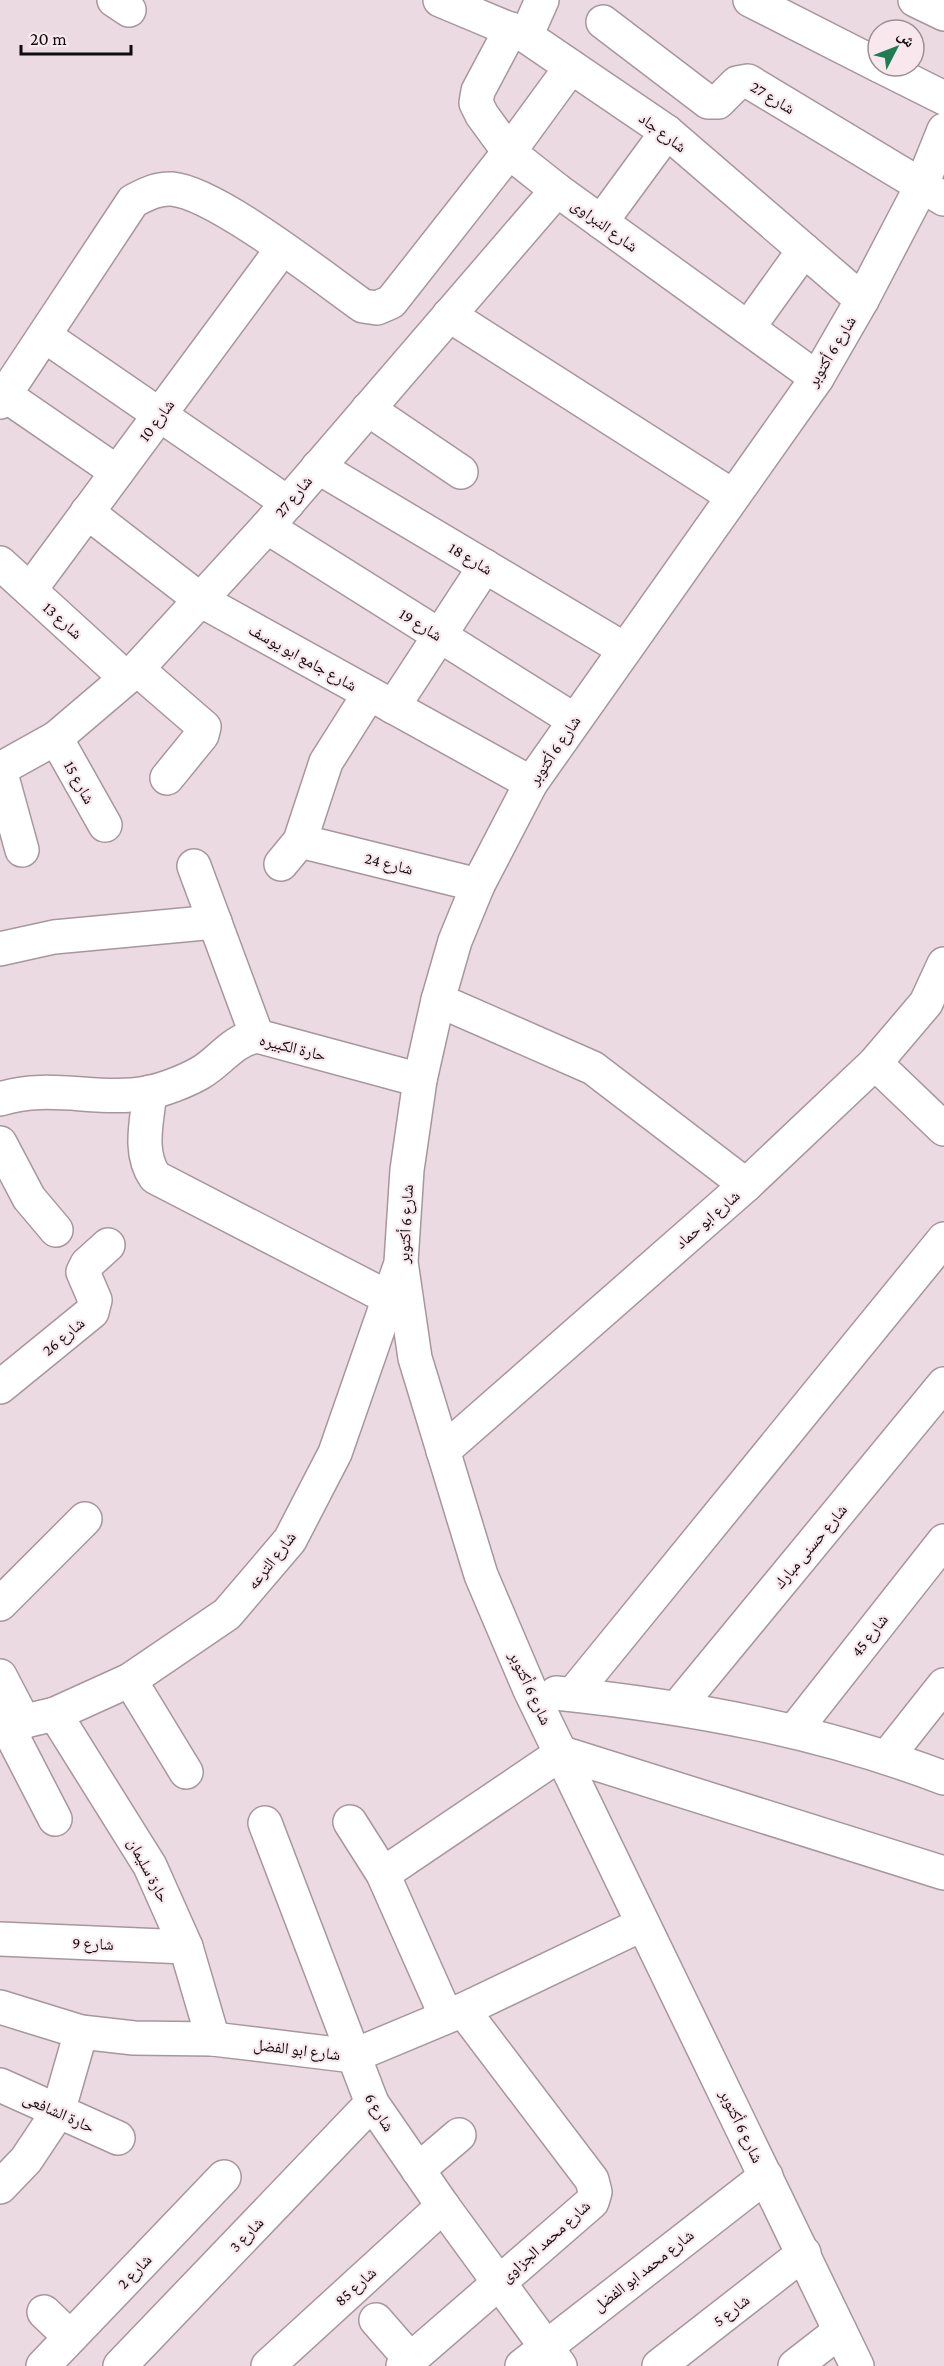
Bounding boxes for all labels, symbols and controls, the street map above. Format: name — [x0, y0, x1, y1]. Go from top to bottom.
scale bar — [21, 18, 130, 56]
north arrow — [866, 18, 926, 78]
text: ش — [894, 26, 919, 51]
text: 20 m — [30, 29, 67, 49]
street label: شارع 27 — [747, 78, 798, 119]
street label: شارع جاد — [635, 109, 689, 157]
street label: شارع النبراوى — [567, 196, 641, 257]
street label: شارع 6 أكتوبر — [803, 313, 861, 391]
street label: شارع 10 — [135, 396, 179, 446]
street label: شارع 27 — [271, 472, 317, 522]
street label: شارع 18 — [445, 539, 495, 580]
street label: شارع 13 — [38, 599, 86, 644]
street label: شارع 19 — [395, 605, 445, 646]
street label: شارع جامع ابو يوسف — [245, 621, 360, 696]
street label: شارع 6 أكتوبر — [524, 712, 585, 790]
street label: شارع 15 — [59, 758, 98, 808]
street label: شارع 24 — [362, 849, 415, 880]
street label: حارة الكبيره — [258, 1031, 328, 1065]
street label: شارع 6 أكتوبر — [394, 1184, 418, 1265]
street label: شارع ابو حماد — [672, 1187, 744, 1253]
street label: شارع 26 — [39, 1314, 89, 1360]
street label: شارع حسنى مبارك — [770, 1501, 852, 1593]
street label: شارع الترعه — [244, 1528, 301, 1594]
street label: شارع 45 — [848, 1611, 893, 1661]
street label: شارع 6 أكتوبر — [504, 1648, 556, 1728]
street label: حارة سليمان — [123, 1835, 173, 1906]
street label: شارع 9 — [72, 1934, 114, 1955]
street label: شارع ابو الفضل — [252, 2036, 341, 2065]
street label: شارع 6 أكتوبر — [714, 2086, 767, 2166]
street label: حارة الشافعى — [20, 2089, 97, 2138]
street label: شارع 6 — [360, 2090, 398, 2135]
street label: شارع محمد الجزاوى — [497, 2197, 595, 2287]
street label: شارع 3 — [226, 2214, 268, 2256]
street label: شارع محمد ابو الفضل — [590, 2226, 698, 2316]
street label: شارع 2 — [114, 2251, 156, 2293]
street label: شارع 85 — [331, 2264, 381, 2311]
street label: شارع 5 — [710, 2291, 754, 2331]

